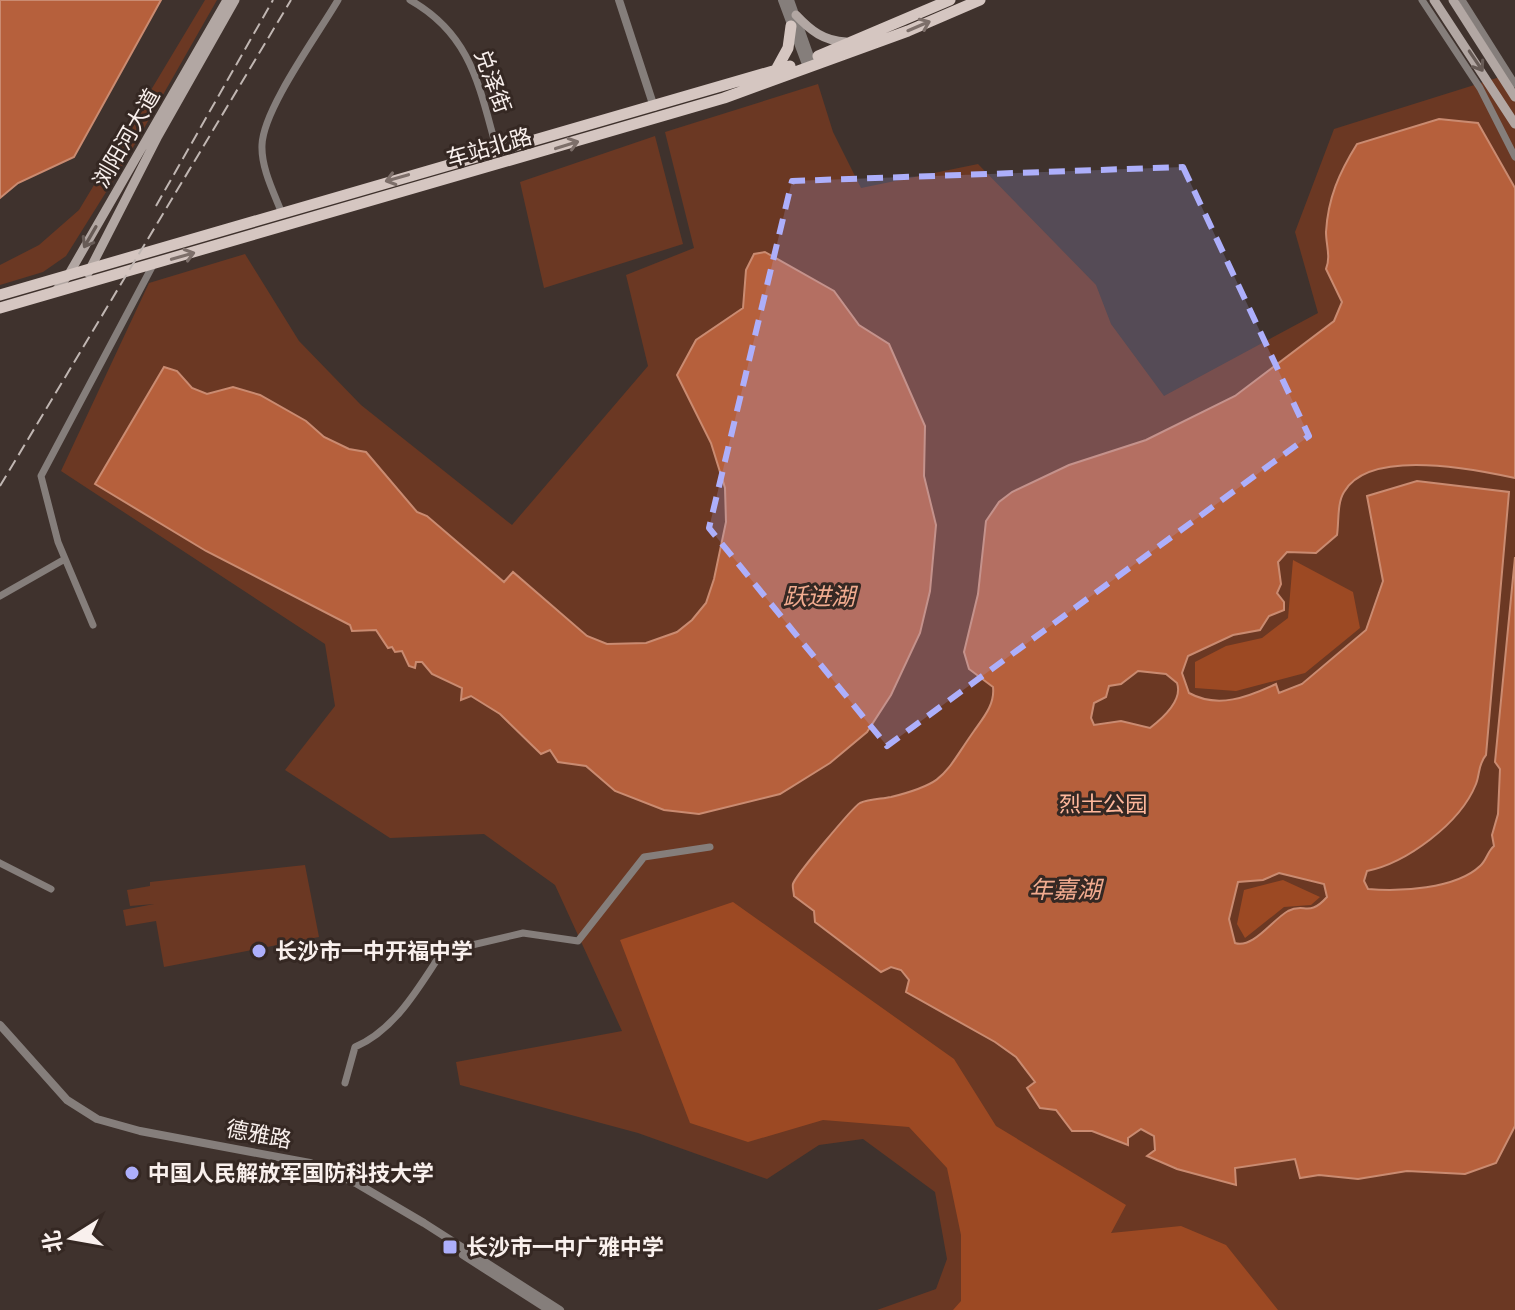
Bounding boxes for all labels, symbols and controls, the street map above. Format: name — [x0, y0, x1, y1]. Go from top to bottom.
one-way arrow — [906, 17, 931, 32]
street label: 兑泽街 — [469, 46, 516, 116]
one-way arrow — [1468, 49, 1484, 72]
street label: 浏阳河大道 — [88, 84, 165, 192]
street label: 车站北路 — [443, 123, 535, 172]
one-way arrow — [554, 137, 579, 151]
one-way arrow — [384, 172, 410, 187]
one-way arrow — [82, 225, 97, 249]
one-way arrow — [169, 248, 195, 263]
water label: 跃进湖 — [783, 583, 859, 610]
park label: 烈士公园 — [1059, 792, 1147, 817]
water label: 年嘉湖 — [1029, 876, 1105, 903]
place label: 长沙市一中开福中学 — [275, 939, 473, 964]
marker: 长沙市一中开福中学 — [250, 942, 268, 960]
street label: 德雅路 — [224, 1116, 294, 1153]
place label: 中国人民解放军国防科技大学 — [148, 1161, 434, 1186]
marker: 中国人民解放军国防科技大学 — [123, 1164, 141, 1182]
north arrow — [32, 1198, 112, 1278]
text: 北 — [38, 1229, 67, 1255]
place label: 长沙市一中广雅中学 — [466, 1235, 664, 1260]
marker: 长沙市一中广雅中学 — [441, 1238, 459, 1256]

